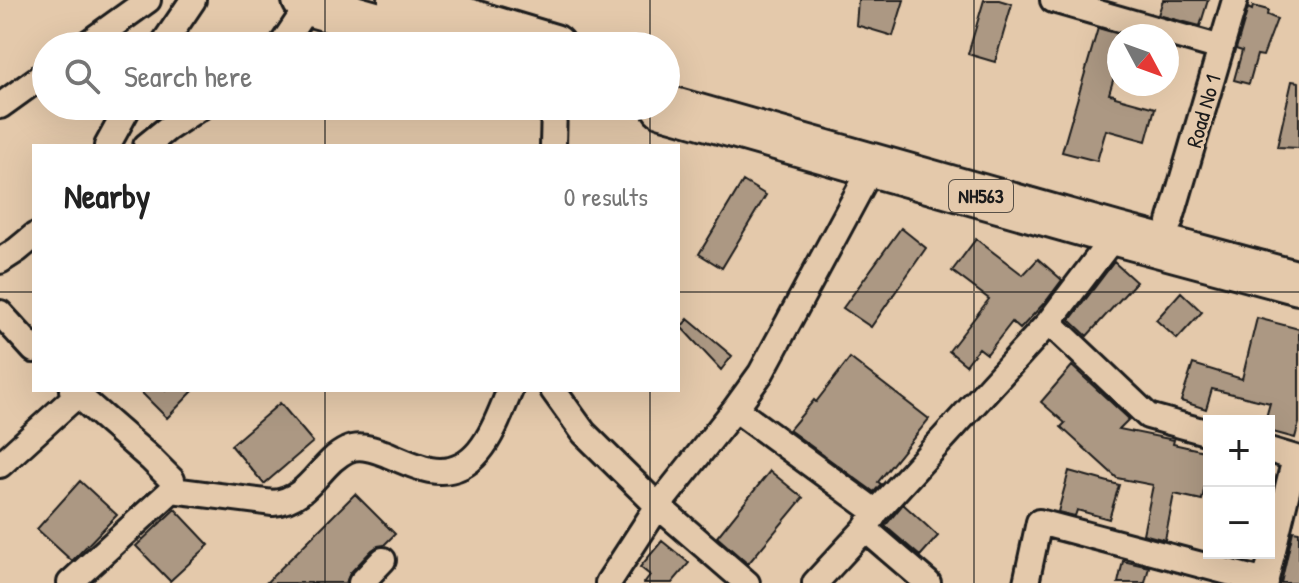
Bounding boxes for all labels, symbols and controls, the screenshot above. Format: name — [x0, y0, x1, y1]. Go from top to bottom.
north arrow — [1107, 24, 1179, 96]
search box — [32, 32, 680, 120]
icon: search — [60, 54, 104, 98]
text: Search here — [124, 56, 252, 96]
street label: Road No 1 — [1178, 71, 1228, 151]
text: Nearby — [64, 173, 150, 219]
text: 0 results — [564, 179, 648, 214]
road number: NH563 — [949, 180, 1013, 212]
map controls — [1203, 415, 1275, 559]
button: + — [1203, 415, 1275, 487]
button: − — [1203, 487, 1275, 559]

